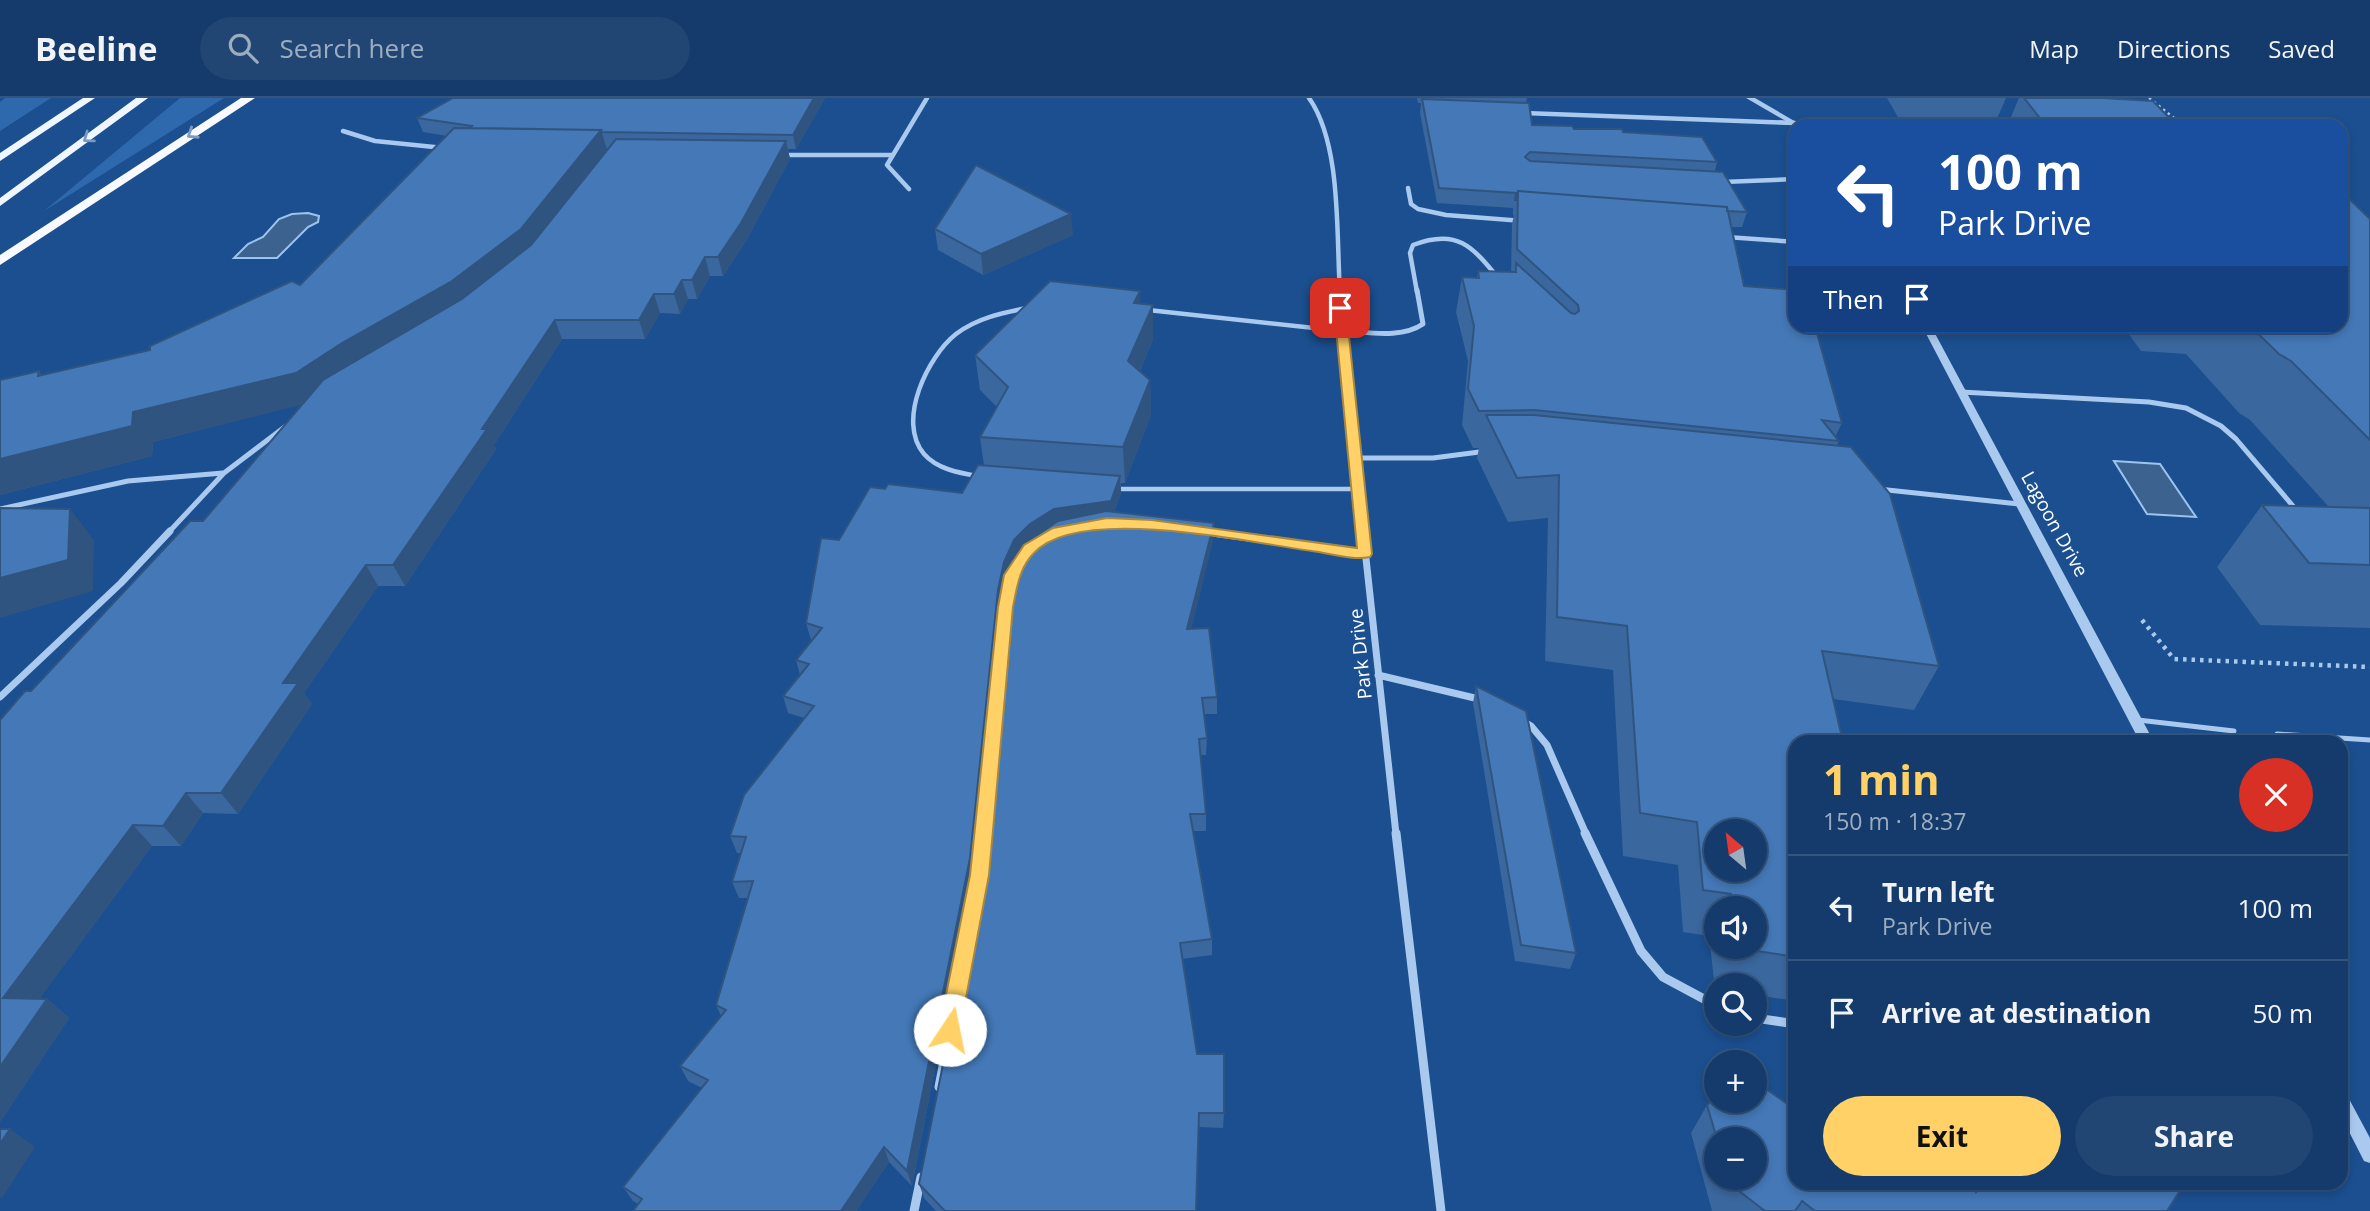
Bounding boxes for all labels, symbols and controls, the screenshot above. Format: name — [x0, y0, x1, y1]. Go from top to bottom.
search box — [200, 17, 690, 80]
text: Beeline — [35, 26, 158, 71]
icon: search — [224, 29, 262, 67]
text: Search here — [280, 30, 424, 66]
text: Map — [2029, 32, 2079, 65]
text: Directions — [2117, 32, 2230, 65]
text: Saved — [2268, 32, 2335, 65]
one-way arrow — [186, 126, 199, 139]
one-way arrow — [83, 130, 96, 143]
text: 100 m — [1938, 138, 2083, 204]
icon: left — [1823, 147, 1914, 238]
text: Park Drive — [1938, 201, 2092, 244]
pin — [1310, 278, 1370, 338]
icon: arrive — [1898, 280, 1936, 318]
text: Then — [1823, 281, 1884, 317]
icon: arrive — [1321, 289, 1359, 327]
street label: Lagoon Drive — [2015, 467, 2095, 581]
street label: Park Drive — [1342, 607, 1378, 701]
text: 1 min — [1823, 750, 1940, 807]
button: close — [2239, 758, 2313, 832]
text: 150 m · 18:37 — [1823, 805, 1966, 837]
north arrow — [1704, 819, 1768, 882]
map controls — [1704, 819, 1767, 1190]
text: Turn left — [1882, 874, 1994, 910]
icon: left — [1823, 889, 1861, 927]
text: 100 m — [2238, 890, 2313, 926]
button: sound — [1704, 896, 1767, 959]
text: Park Drive — [1882, 910, 1992, 942]
button: search — [1704, 973, 1767, 1036]
position arrow — [913, 993, 987, 1067]
icon: arrive — [1823, 994, 1861, 1032]
text: Arrive at destination — [1882, 995, 2151, 1031]
text: 50 m — [2252, 995, 2313, 1031]
button: + — [1704, 1050, 1767, 1113]
button: Exit — [1823, 1096, 2061, 1176]
button: Share — [2075, 1096, 2313, 1176]
button: − — [1704, 1127, 1767, 1190]

